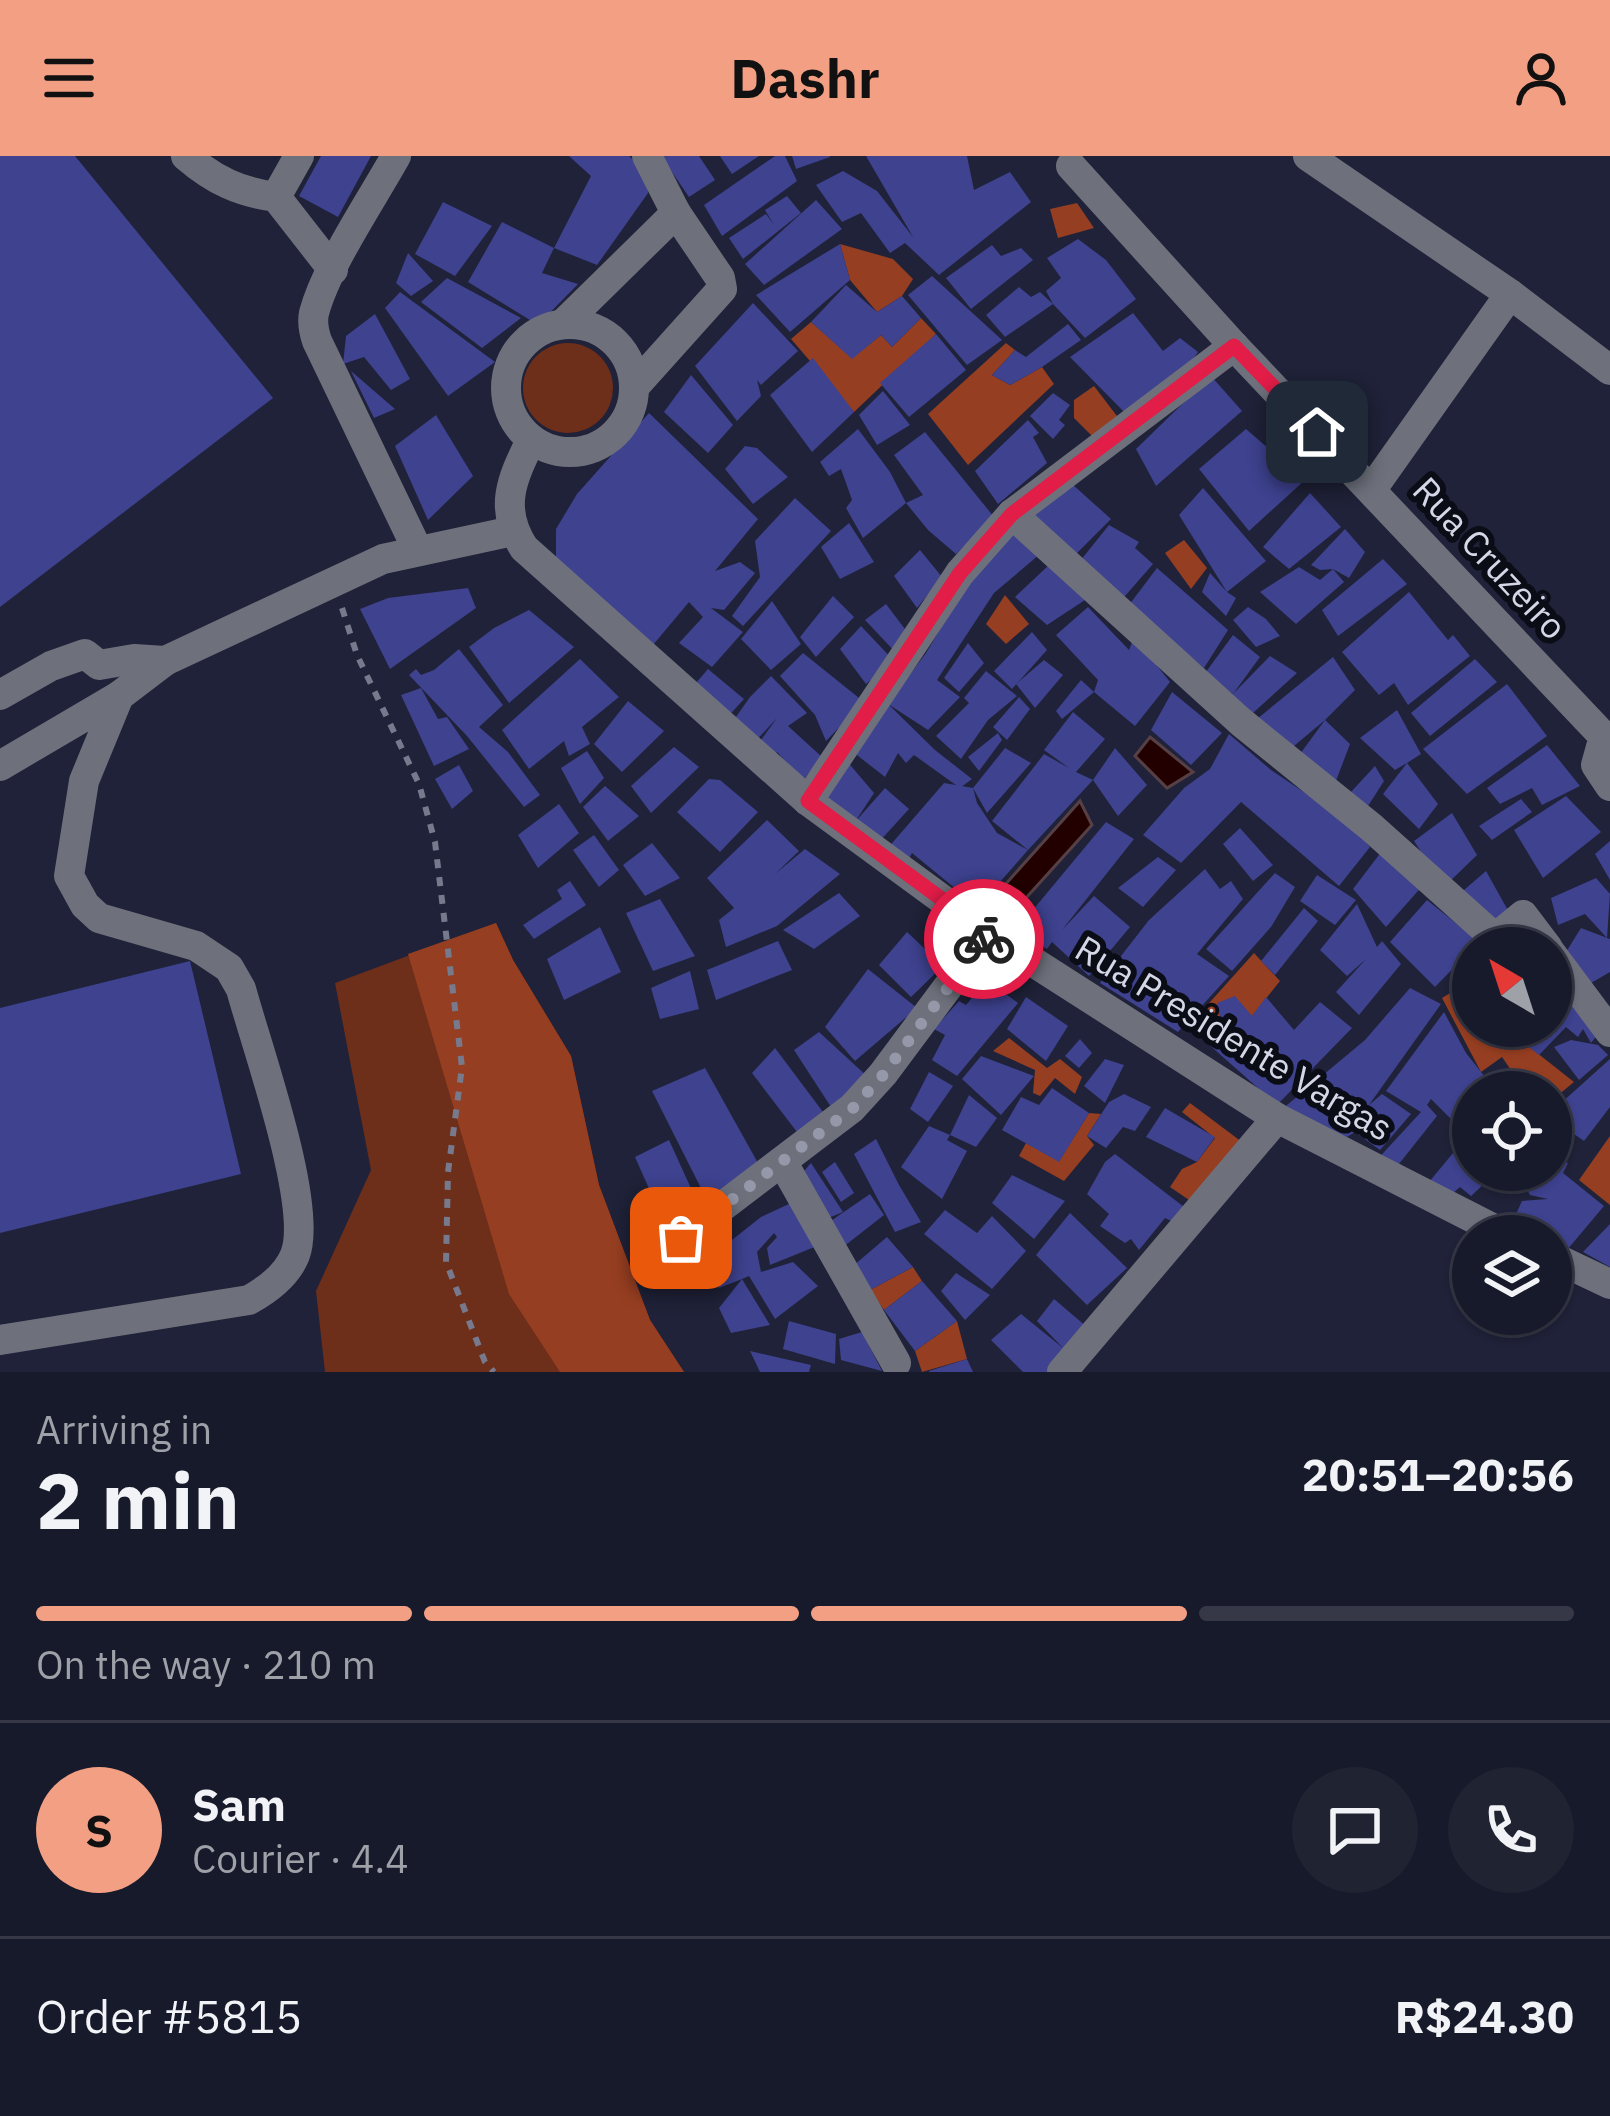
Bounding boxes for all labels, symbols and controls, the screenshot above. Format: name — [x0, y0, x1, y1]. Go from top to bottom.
text: Dashr — [730, 43, 880, 113]
icon: menu — [36, 45, 102, 111]
icon: person — [1508, 45, 1574, 111]
pin — [1266, 381, 1368, 483]
icon: home — [1284, 399, 1350, 465]
street label: Rua Cruzeiro — [1403, 466, 1578, 649]
courier — [924, 879, 1044, 999]
icon: bike — [951, 906, 1017, 972]
street label: Rua Presidente Vargas — [1067, 924, 1401, 1151]
north arrow — [1452, 927, 1572, 1047]
map controls — [1452, 927, 1572, 1335]
button: locate — [1452, 1071, 1572, 1191]
pin — [630, 1187, 732, 1289]
icon: bag — [648, 1205, 714, 1271]
button: layers — [1452, 1215, 1572, 1335]
text: Arriving in — [36, 1404, 212, 1455]
text: 20:51–20:56 — [1302, 1445, 1574, 1503]
text: 2 min — [36, 1449, 240, 1550]
text: On the way · 210 m — [36, 1639, 376, 1690]
button: chat — [1292, 1767, 1418, 1893]
button: phone — [1448, 1767, 1574, 1893]
text: Sam — [192, 1775, 286, 1833]
text: S — [85, 1801, 113, 1859]
text: Courier · 4.4 — [192, 1833, 409, 1884]
text: Order #5815 — [36, 1987, 302, 2045]
text: R$24.30 — [1395, 1987, 1574, 2045]

